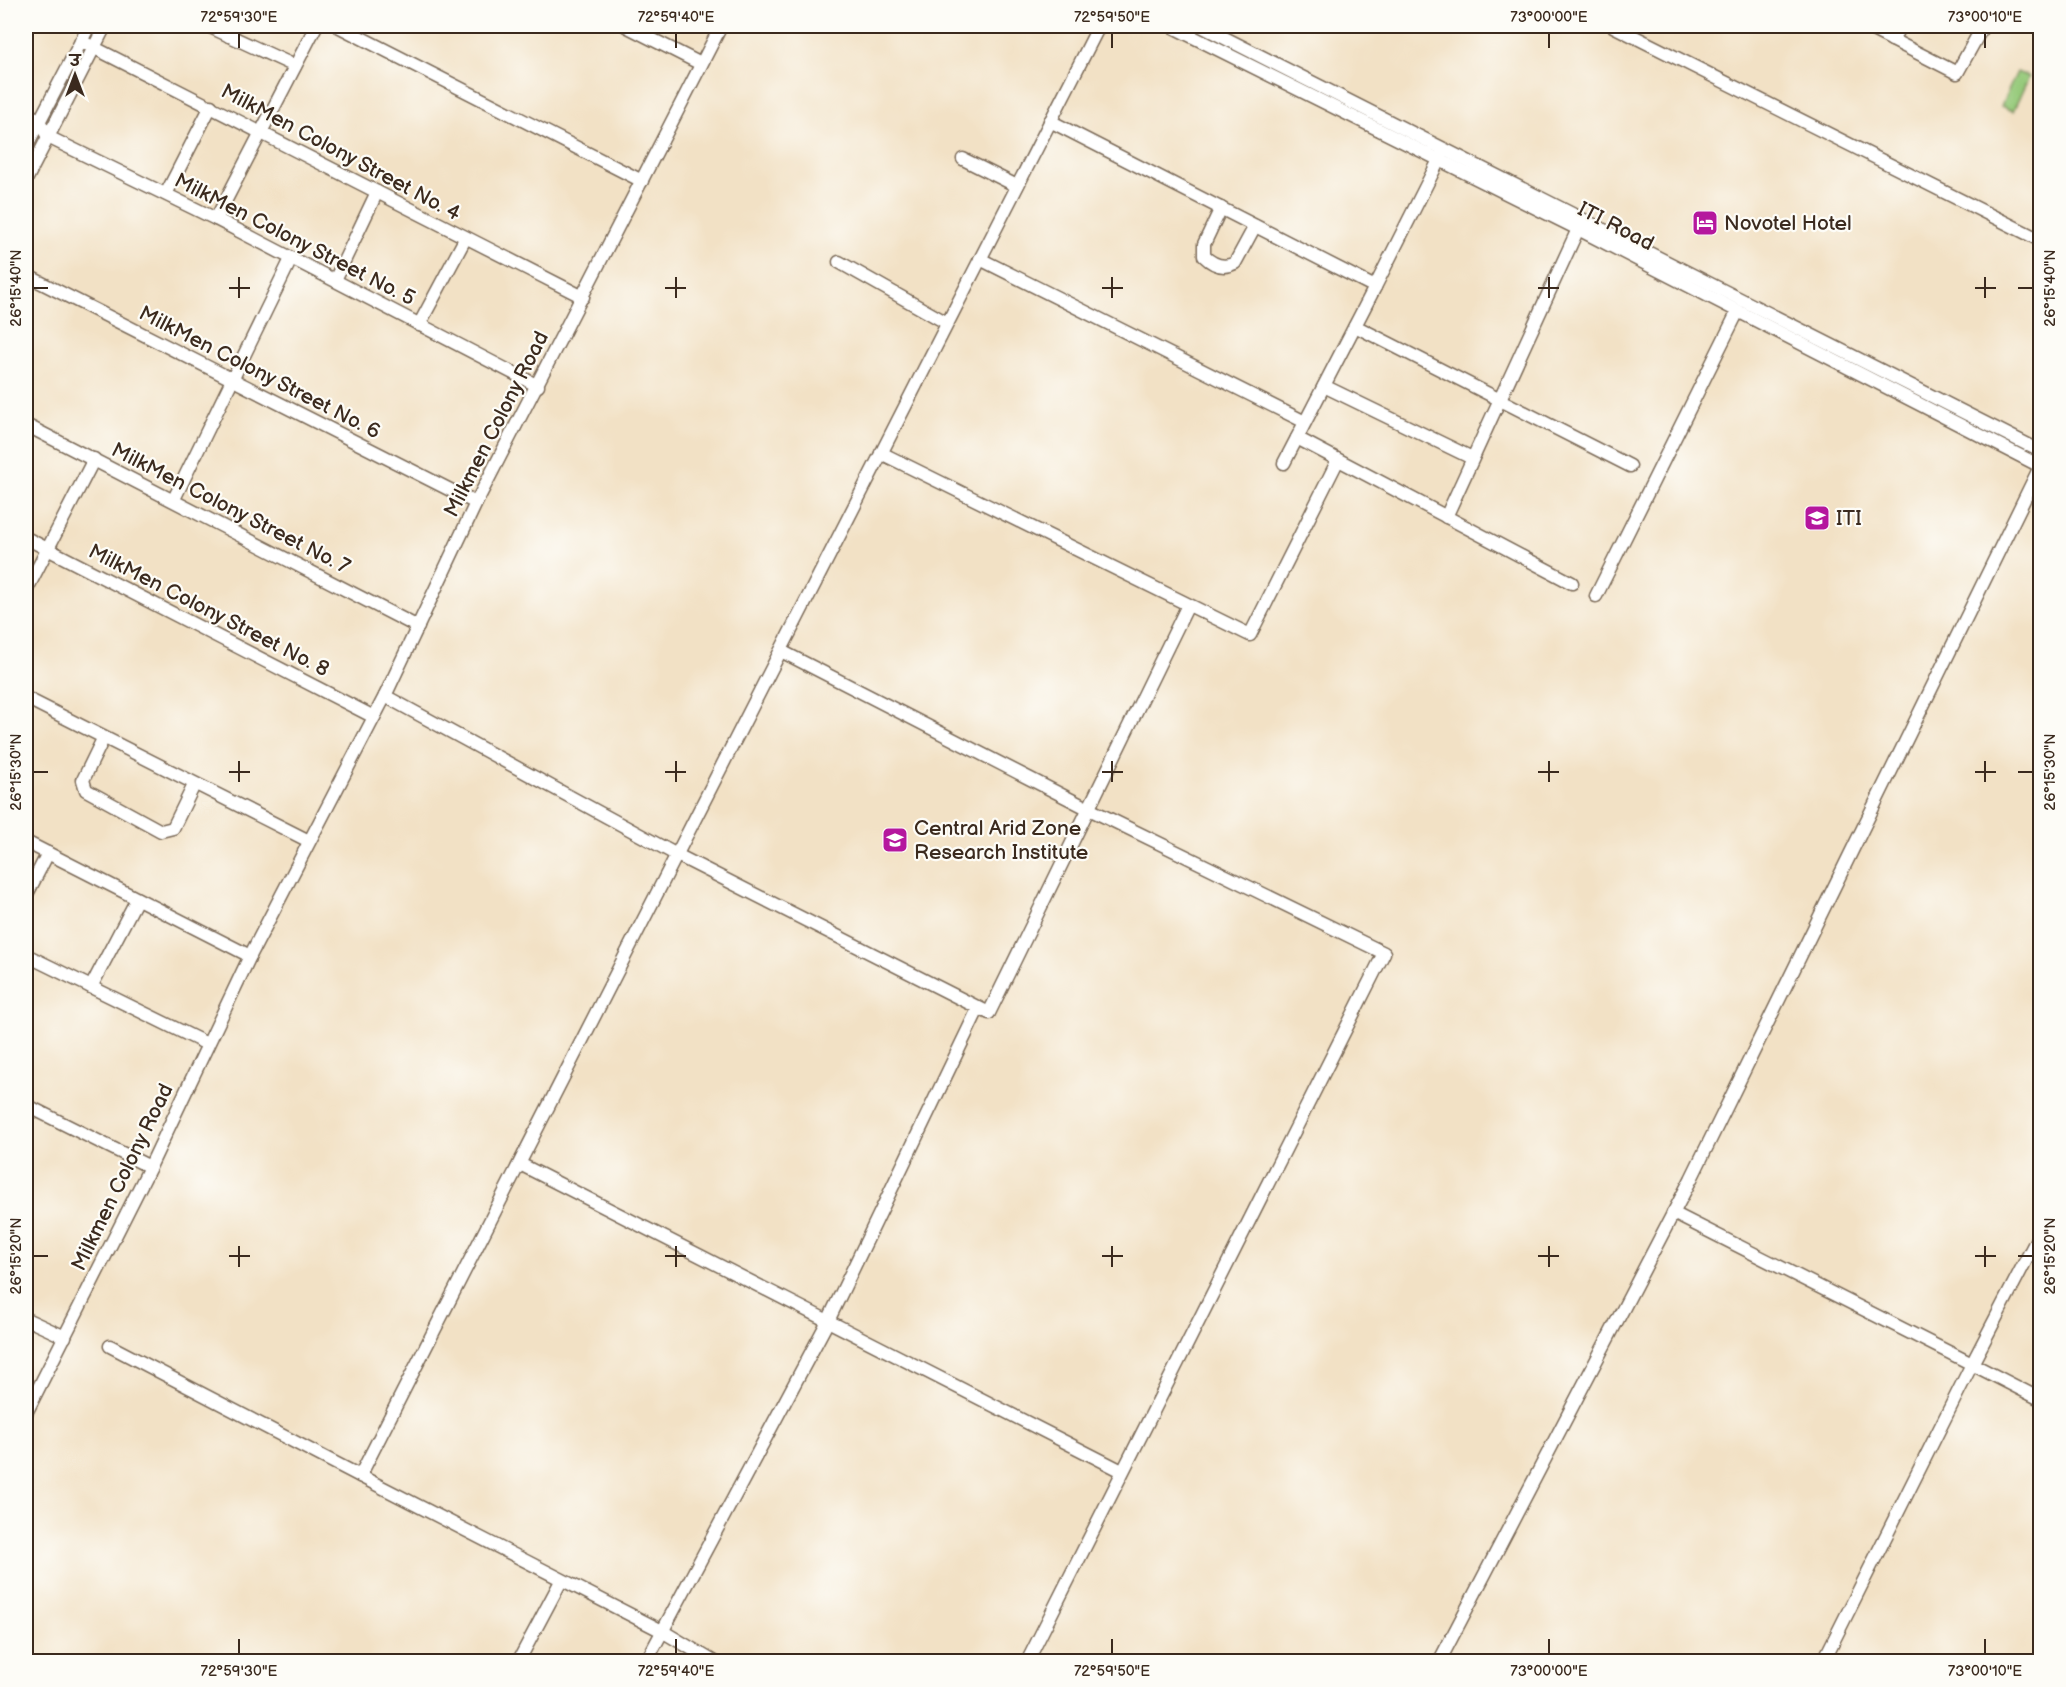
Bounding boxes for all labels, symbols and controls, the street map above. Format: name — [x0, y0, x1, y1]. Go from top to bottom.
text: 72°59'30"E — [201, 8, 278, 27]
text: 72°59'40"E — [638, 8, 714, 27]
text: 72°59'50"E — [1074, 8, 1150, 27]
text: 73°00'00"E — [1510, 8, 1588, 27]
text: 73°00'10"E — [1948, 8, 2022, 27]
north arrow — [45, 45, 105, 105]
text: उ — [68, 52, 82, 71]
street label: MilkMen Colony Street No. 4 — [217, 79, 465, 226]
street label: MilkMen Colony Street No. 5 — [170, 168, 419, 311]
street label: ITI Road — [1574, 197, 1658, 256]
hotel icon: Novotel Hotel — [1690, 208, 1720, 238]
place label: Novotel Hotel — [1724, 211, 1852, 236]
text: 26°15'40"N — [7, 249, 26, 327]
text: 26°15'40"N — [2041, 249, 2060, 327]
street label: MilkMen Colony Street No. 6 — [135, 301, 385, 444]
street label: Milkmen Colony Road — [439, 327, 554, 521]
street label: MilkMen Colony Street No. 7 — [107, 437, 355, 580]
school or university icon: ITI — [1802, 503, 1832, 533]
place label: ITI — [1836, 506, 1862, 531]
street label: MilkMen Colony Street No. 8 — [84, 539, 333, 682]
text: 26°15'30"N — [7, 733, 26, 811]
text: 26°15'30"N — [2041, 733, 2060, 811]
place label: Central Arid Zone Research Institute — [914, 816, 1088, 865]
school or university icon: Central Arid Zone Research Institute — [880, 825, 910, 855]
street label: Milkmen Colony Road — [66, 1080, 179, 1275]
text: 26°15'20"N — [7, 1218, 26, 1294]
text: 26°15'20"N — [2041, 1218, 2060, 1294]
text: 72°59'30"E — [201, 1662, 278, 1681]
text: 72°59'40"E — [638, 1662, 714, 1681]
text: 72°59'50"E — [1074, 1662, 1150, 1681]
text: 73°00'00"E — [1510, 1662, 1588, 1681]
text: 73°00'10"E — [1948, 1662, 2022, 1681]

